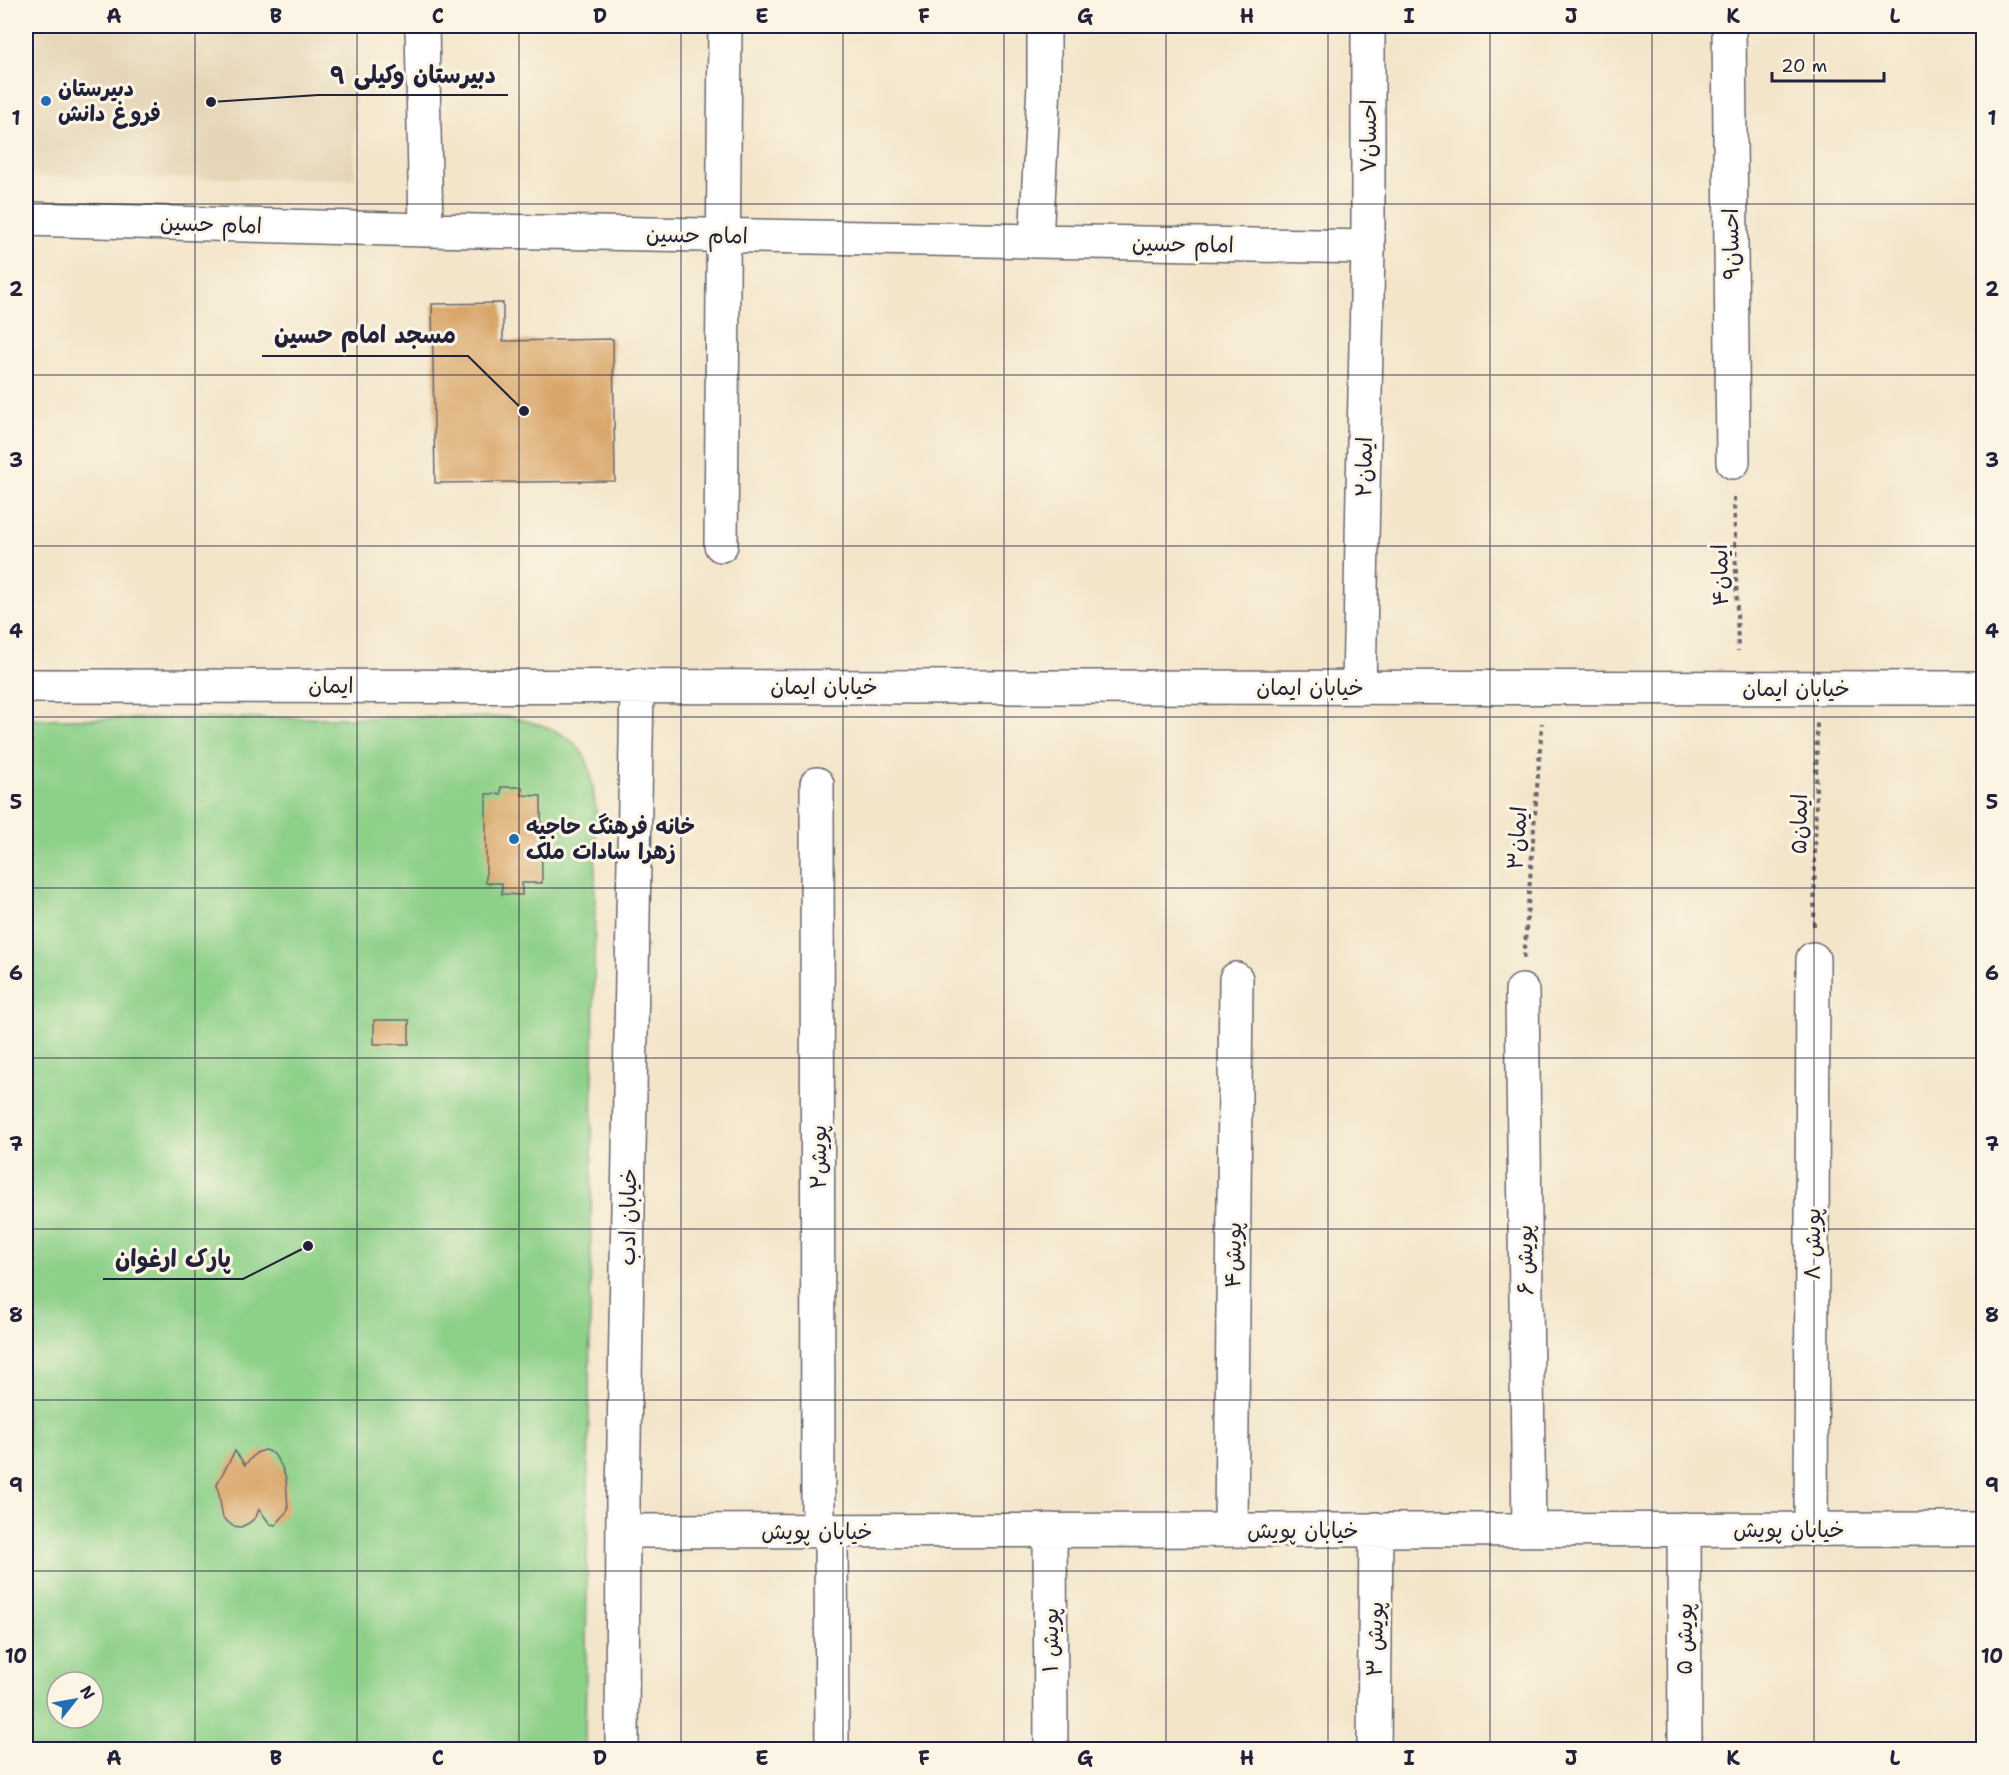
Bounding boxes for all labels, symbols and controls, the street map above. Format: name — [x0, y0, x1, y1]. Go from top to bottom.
text: A — [106, 3, 122, 29]
text: B — [270, 3, 282, 29]
text: C — [432, 3, 444, 29]
text: D — [593, 3, 607, 29]
text: E — [755, 3, 769, 29]
text: F — [918, 3, 930, 29]
text: G — [1077, 3, 1093, 29]
text: H — [1240, 3, 1254, 29]
text: I — [1403, 3, 1415, 29]
text: J — [1565, 3, 1578, 29]
text: K — [1726, 3, 1740, 29]
text: L — [1890, 3, 1901, 29]
scale bar — [1772, 45, 1884, 83]
callout: دبیرستان وکیلی ۹ — [318, 53, 508, 95]
text: 20 m — [1781, 54, 1827, 78]
text: دبیرستان وکیلی ۹ — [330, 59, 496, 91]
place label: دبیرستان فروغ دانش — [58, 74, 161, 129]
marker: دبیرستان فروغ دانش — [39, 94, 53, 108]
street label: احسان۷ — [1354, 99, 1383, 173]
text: 1 — [11, 105, 21, 131]
text: 1 — [1987, 105, 1997, 131]
street label: امام حسین — [159, 208, 263, 242]
street label: احسان۹ — [1716, 208, 1746, 280]
street label: امام حسین — [646, 220, 748, 252]
street label: امام حسین — [1132, 229, 1234, 261]
text: 2 — [9, 276, 23, 302]
text: 2 — [1985, 276, 1999, 302]
callout: مسجد امام حسین — [262, 314, 468, 356]
text: مسجد امام حسین — [274, 319, 456, 353]
street label: ایمان۲ — [1349, 437, 1379, 497]
text: 3 — [9, 447, 23, 473]
text: 3 — [1985, 447, 1999, 473]
street label: ایمان۴ — [1705, 544, 1735, 606]
text: 4 — [9, 618, 23, 644]
text: 4 — [1985, 618, 1999, 644]
street label: ایمان — [308, 671, 354, 700]
street label: خیابان ایمان — [770, 672, 878, 701]
street label: خیابان ایمان — [1256, 673, 1364, 702]
street label: خیابان ایمان — [1742, 674, 1850, 703]
text: 5 — [10, 789, 22, 815]
text: 5 — [1986, 789, 1998, 815]
street label: ایمان۵ — [1784, 793, 1814, 855]
street label: ایمان۳ — [1500, 805, 1534, 871]
place label: خانه فرهنگ حاجیه زهرا سادات ملک — [526, 812, 695, 866]
marker: خانه فرهنگ حاجیه زهرا سادات ملک — [507, 832, 521, 846]
text: 6 — [9, 960, 23, 986]
text: 6 — [1985, 960, 1999, 986]
street label: پویش۲ — [804, 1125, 833, 1189]
text: 7 — [9, 1131, 23, 1157]
text: 7 — [1985, 1131, 1999, 1157]
street label: خیابان ادب — [613, 1168, 643, 1266]
street label: پویش ۸ — [1798, 1208, 1827, 1280]
street label: پویش۴ — [1218, 1222, 1248, 1288]
street label: پویش ۶ — [1510, 1225, 1540, 1295]
callout: پارک ارغوان — [103, 1237, 243, 1279]
text: پارک ارغوان — [115, 1243, 231, 1275]
text: 8 — [9, 1302, 23, 1328]
text: 8 — [1985, 1302, 1999, 1328]
text: 9 — [9, 1472, 23, 1498]
text: 9 — [1985, 1472, 1999, 1498]
street label: خیابان پویش — [1733, 1515, 1845, 1544]
street label: خیابان پویش — [1247, 1516, 1359, 1545]
street label: خیابان پویش — [761, 1517, 873, 1546]
street label: پویش ۳ — [1360, 1601, 1390, 1677]
street label: پویش ۵ — [1670, 1603, 1699, 1675]
street label: پویش ۱ — [1036, 1608, 1065, 1672]
text: 10 — [5, 1643, 27, 1669]
text: 10 — [1981, 1643, 2003, 1669]
north arrow — [45, 1670, 105, 1730]
text: N — [75, 1682, 100, 1703]
text: A — [106, 1745, 122, 1771]
text: B — [270, 1745, 282, 1771]
text: C — [432, 1745, 444, 1771]
text: D — [593, 1745, 607, 1771]
text: E — [755, 1745, 769, 1771]
text: F — [918, 1745, 930, 1771]
text: G — [1077, 1745, 1093, 1771]
text: H — [1240, 1745, 1254, 1771]
text: I — [1403, 1745, 1415, 1771]
text: J — [1565, 1745, 1578, 1771]
text: K — [1726, 1745, 1740, 1771]
text: L — [1890, 1745, 1901, 1771]

